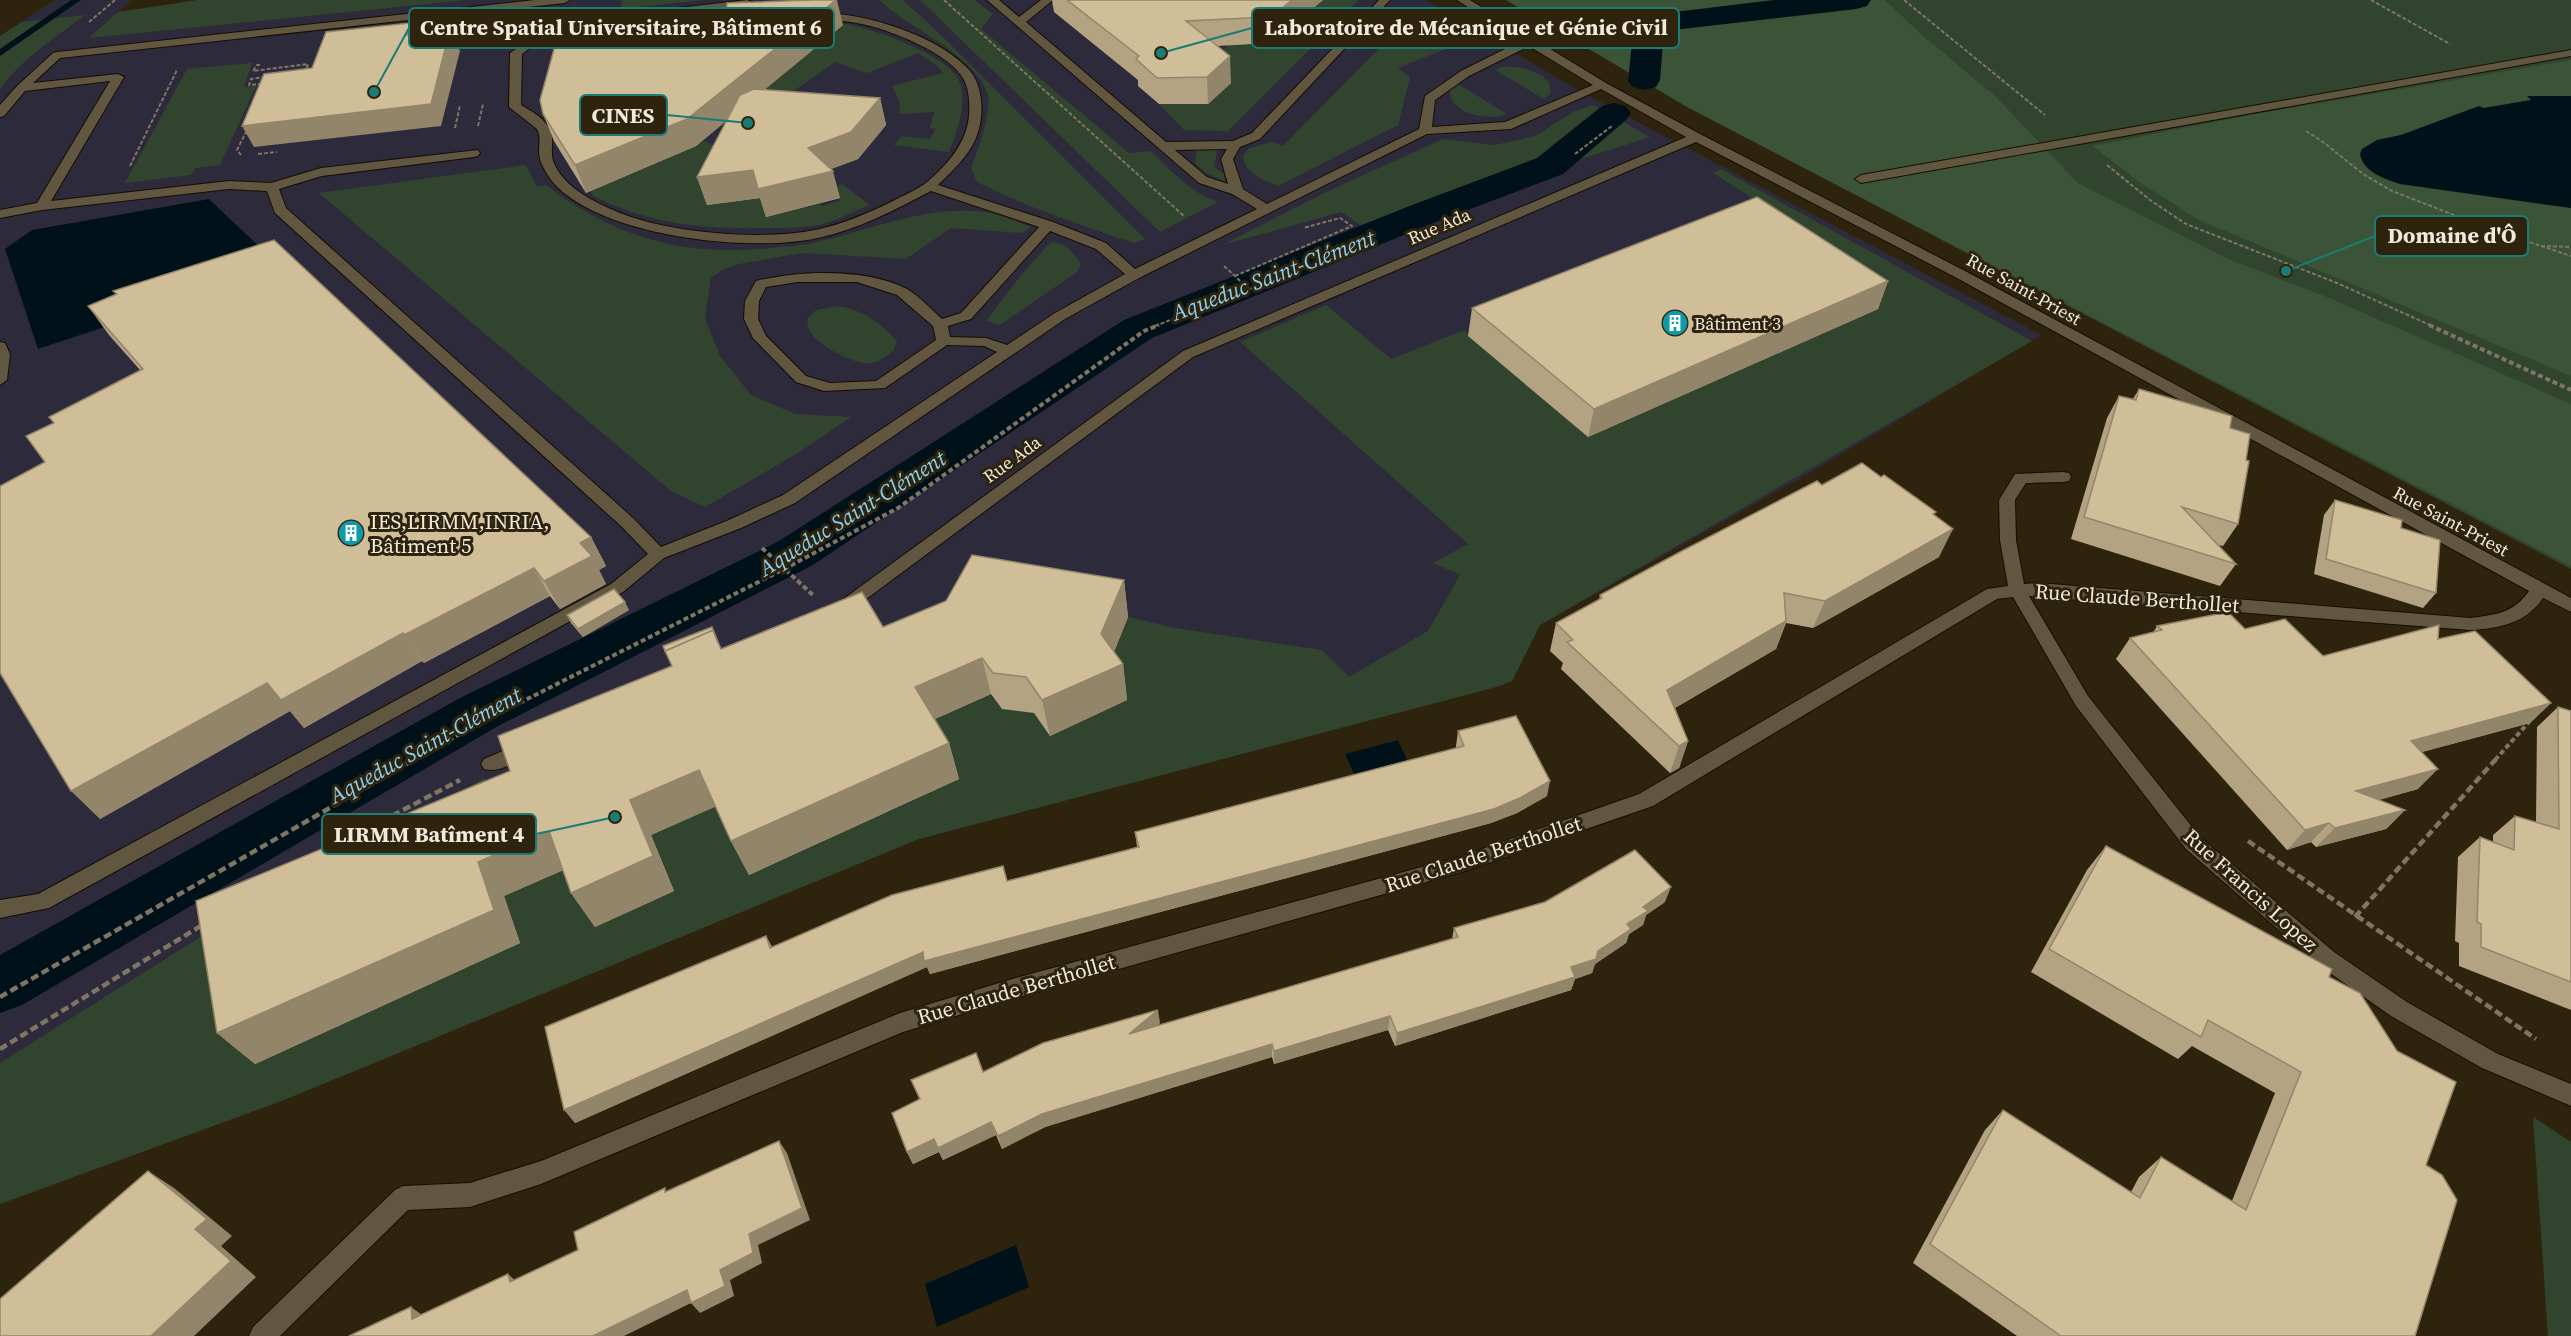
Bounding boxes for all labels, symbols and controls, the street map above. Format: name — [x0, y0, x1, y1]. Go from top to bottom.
callout: Centre Spatial Universitaire, Bâtiment 6 — [409, 8, 834, 48]
callout: Laboratoire de Mécanique et Génie Civil — [1252, 8, 1679, 48]
text: Centre Spatial Universitaire, Bâtiment 6 — [420, 12, 822, 42]
text: Laboratoire de Mécanique et Génie Civil — [1264, 12, 1668, 42]
callout: CINES — [580, 95, 667, 135]
text: CINES — [591, 100, 655, 130]
street label: Rue Ada — [1404, 201, 1475, 250]
callout: Domaine d'Ô — [2375, 216, 2528, 256]
text: Domaine d'Ô — [2388, 220, 2517, 250]
water label: Aqueduc Saint-Clément — [1165, 222, 1380, 328]
street label: Rue Saint-Priest — [1962, 247, 2086, 331]
building icon: Bâtiment 3 — [1660, 308, 1690, 338]
place label: Bâtiment 3 — [1694, 311, 1781, 336]
street label: Rue Ada — [978, 429, 1047, 489]
water label: Aqueduc Saint-Clément — [751, 443, 952, 584]
street label: Rue Saint-Priest — [2389, 480, 2513, 562]
place label: IES,LIRMM,INRIA, Bâtiment 5 — [370, 507, 550, 560]
building icon: IES,LIRMM,INRIA, Bâtiment 5 — [336, 518, 366, 548]
street label: Rue Claude Berthollet — [2034, 576, 2240, 620]
water label: Aqueduc Saint-Clément — [322, 679, 527, 811]
street label: Rue Claude Berthollet — [1381, 809, 1585, 899]
callout: LIRMM Batîment 4 — [322, 814, 536, 854]
text: LIRMM Batîment 4 — [334, 819, 524, 849]
street label: Rue Francis Lopez — [2178, 822, 2325, 958]
street label: Rue Claude Berthollet — [914, 947, 1119, 1031]

